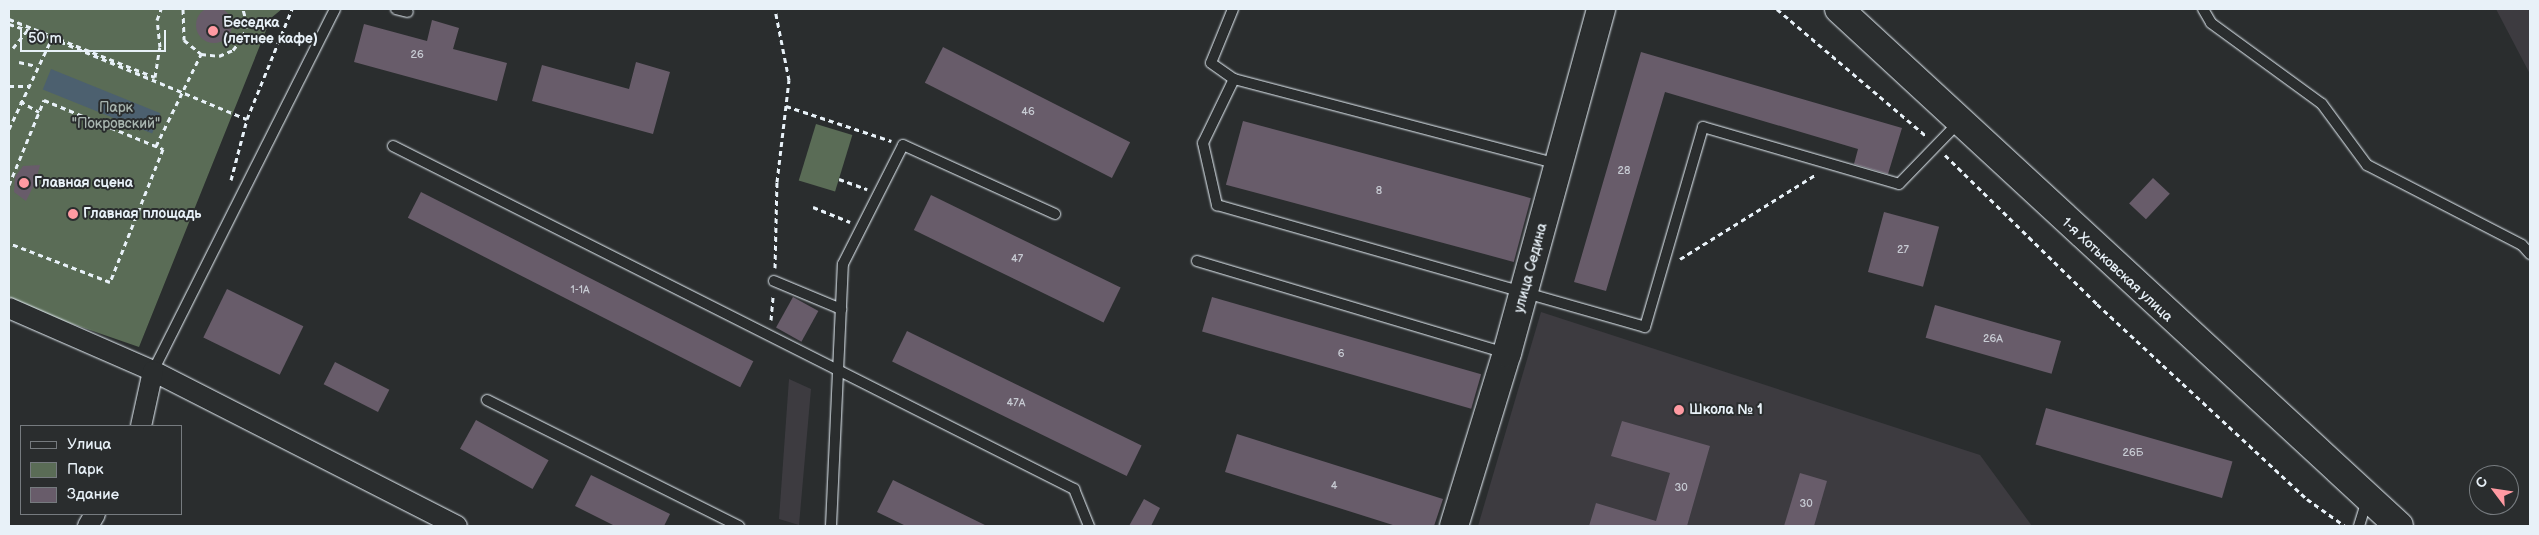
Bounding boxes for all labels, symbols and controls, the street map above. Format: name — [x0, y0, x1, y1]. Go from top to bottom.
place label: Беседка (летнее кафе) — [223, 15, 318, 48]
scale bar — [22, 20, 169, 52]
marker: Беседка (летнее кафе) — [207, 25, 219, 37]
text: 50 m — [28, 29, 62, 48]
house number: 26 — [410, 48, 424, 62]
park label: Парк "Покровский" — [72, 100, 160, 132]
house number: 46 — [1021, 105, 1035, 119]
house number: 28 — [1618, 164, 1630, 178]
place label: Главная сцена — [34, 175, 133, 191]
marker: Главная сцена — [18, 177, 30, 189]
house number: 8 — [1376, 184, 1382, 198]
place label: Главная площадь — [83, 206, 201, 222]
marker: Главная площадь — [67, 208, 79, 220]
street label: 1-я Хотьковская улица — [2058, 214, 2176, 326]
street label: улица Седина — [1511, 221, 1551, 315]
house number: 27 — [1897, 243, 1909, 257]
house number: 47 — [1011, 252, 1023, 266]
house number: 1-1А — [570, 283, 590, 297]
house number: 26А — [1983, 332, 2003, 346]
house number: 6 — [1338, 347, 1344, 361]
house number: 47А — [1007, 396, 1025, 410]
place label: Школа № 1 — [1689, 402, 1763, 418]
marker: Школа № 1 — [1673, 404, 1685, 416]
legend — [20, 425, 182, 515]
text: Улица — [67, 435, 111, 454]
house number: 26Б — [2123, 446, 2143, 460]
text: Парк — [67, 460, 104, 479]
north arrow — [2469, 465, 2519, 515]
text: С — [2472, 474, 2491, 491]
house number: 4 — [1331, 479, 1337, 493]
house number: 30 — [1674, 481, 1688, 495]
text: Здание — [67, 485, 119, 504]
house number: 30 — [1799, 497, 1813, 511]

